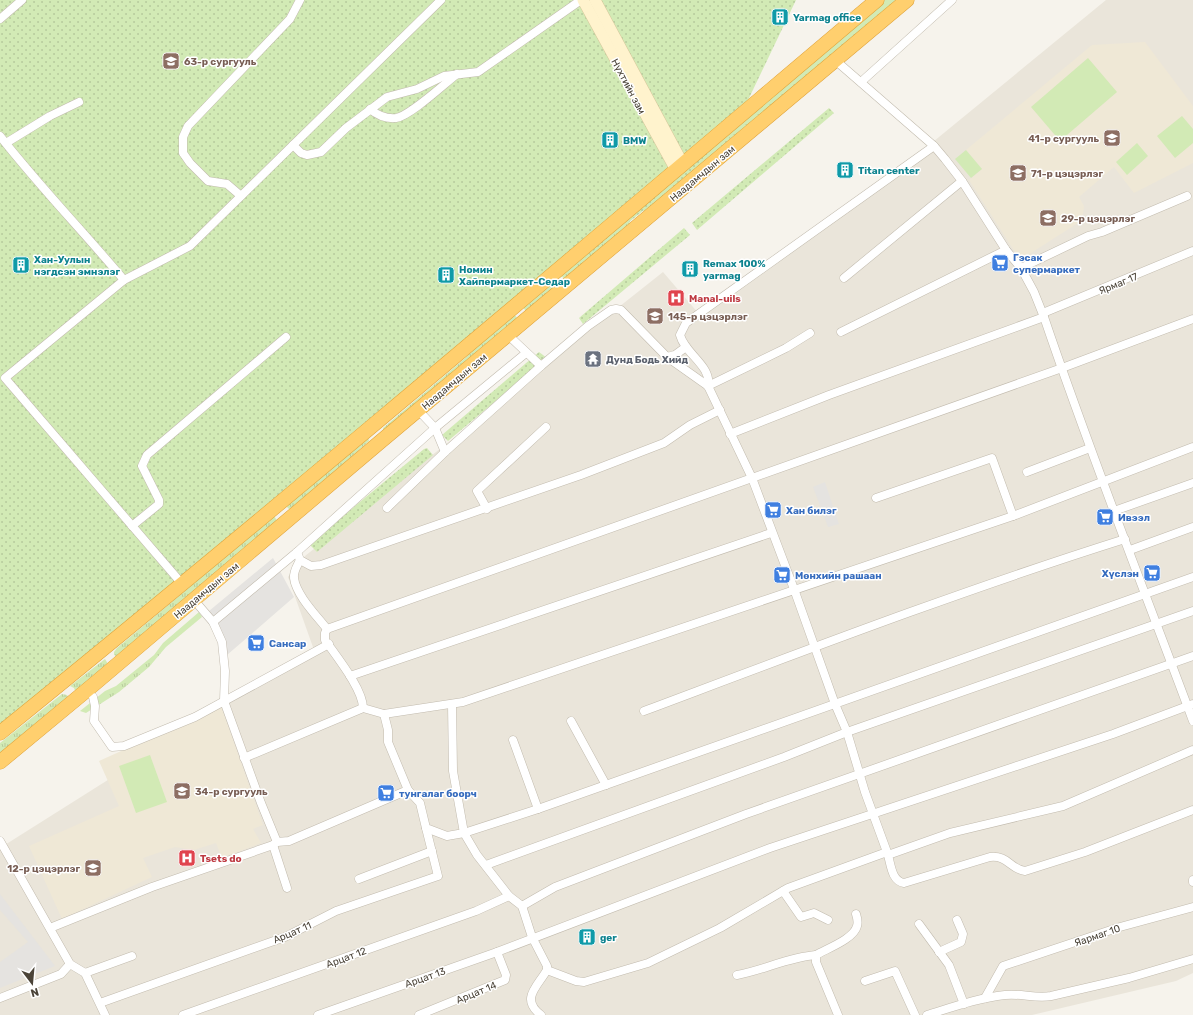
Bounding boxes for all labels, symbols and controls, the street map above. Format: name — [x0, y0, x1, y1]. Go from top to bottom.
building icon: Yarmag office — [770, 7, 790, 27]
place label: Yarmag office — [793, 12, 861, 24]
school or university icon: 63-р сургууль — [161, 51, 181, 71]
place label: 63-р сургууль — [184, 56, 257, 68]
street label: Нүхтийн зам — [608, 57, 648, 116]
school or university icon: 41-р сургууль — [1102, 128, 1122, 148]
building icon: BMW — [600, 130, 620, 150]
place label: 41-р сургууль — [1028, 133, 1099, 145]
place label: BMW — [623, 135, 647, 147]
street label: Наадамчдын зам — [668, 143, 738, 204]
building icon: Titan center — [835, 160, 855, 180]
school or university icon: 71-р цэцэрлэг — [1008, 163, 1028, 183]
place label: Titan center — [858, 165, 920, 177]
place label: 71-р цэцэрлэг — [1031, 168, 1103, 180]
school or university icon: 29-р цэцэрлэг — [1038, 208, 1058, 228]
place label: 29-р цэцэрлэг — [1061, 213, 1136, 225]
place label: Гэсак супермаркет — [1013, 252, 1081, 276]
supermarket icon: Гэсак супермаркет — [990, 253, 1010, 273]
place label: Хан-Уулын нэгдсэн эмнэлэг — [34, 254, 121, 278]
building icon: Хан-Уулын нэгдсэн эмнэлэг — [11, 255, 31, 275]
place label: Remax 100% yarmag — [703, 258, 766, 282]
building icon: Remax 100% yarmag — [680, 259, 700, 279]
place label: Номин Хайпермаркет-Седар — [459, 264, 570, 288]
building icon: Номин Хайпермаркет-Седар — [436, 265, 456, 285]
street label: Ярмаг 17 — [1097, 271, 1140, 297]
hospital icon: Manal-uils — [666, 288, 686, 308]
place label: Manal-uils — [689, 293, 741, 305]
school or university icon: 145-р цэцэрлэг — [645, 306, 665, 326]
place label: 145-р цэцэрлэг — [668, 311, 748, 323]
temple icon: Дунд Бодь Хийд — [583, 349, 603, 369]
street label: Наадамчдын зам — [420, 351, 490, 412]
place label: Дунд Бодь Хийд — [606, 354, 688, 366]
supermarket icon: Хан билэг — [763, 500, 783, 520]
place label: Хан билэг — [786, 505, 837, 517]
supermarket icon: Ивээл — [1095, 507, 1115, 527]
place label: Ивээл — [1118, 512, 1150, 524]
street label: Наадамчдын зам — [172, 560, 242, 621]
supermarket icon: Хүслэн — [1142, 563, 1162, 583]
supermarket icon: Мөнхийн рашаан — [772, 565, 792, 585]
place label: Хүслэн — [1102, 568, 1139, 580]
place label: Мөнхийн рашаан — [795, 570, 882, 582]
supermarket icon: Сансар — [246, 633, 266, 653]
place label: Сансар — [269, 638, 306, 650]
school or university icon: 34-р сургууль — [172, 781, 192, 801]
supermarket icon: тунгалаг боорч — [376, 783, 396, 803]
place label: 34-р сургууль — [195, 786, 268, 798]
place label: тунгалаг боорч — [399, 788, 477, 800]
hospital icon: Tsets do — [177, 848, 197, 868]
place label: Tsets do — [200, 853, 242, 865]
school or university icon: 12-р цэцэрлэг — [83, 858, 103, 878]
place label: 12-р цэцэрлэг — [7, 863, 80, 875]
street label: Арцат 11 — [271, 919, 313, 946]
street label: Яармаг 10 — [1073, 922, 1122, 949]
building icon: ger — [577, 927, 597, 947]
place label: ger — [600, 932, 617, 944]
street label: Арцат 12 — [325, 945, 368, 971]
north arrow — [12, 963, 52, 1003]
street label: Арцат 13 — [403, 965, 447, 990]
street label: Арцат 14 — [454, 979, 498, 1006]
text: N — [29, 985, 40, 999]

